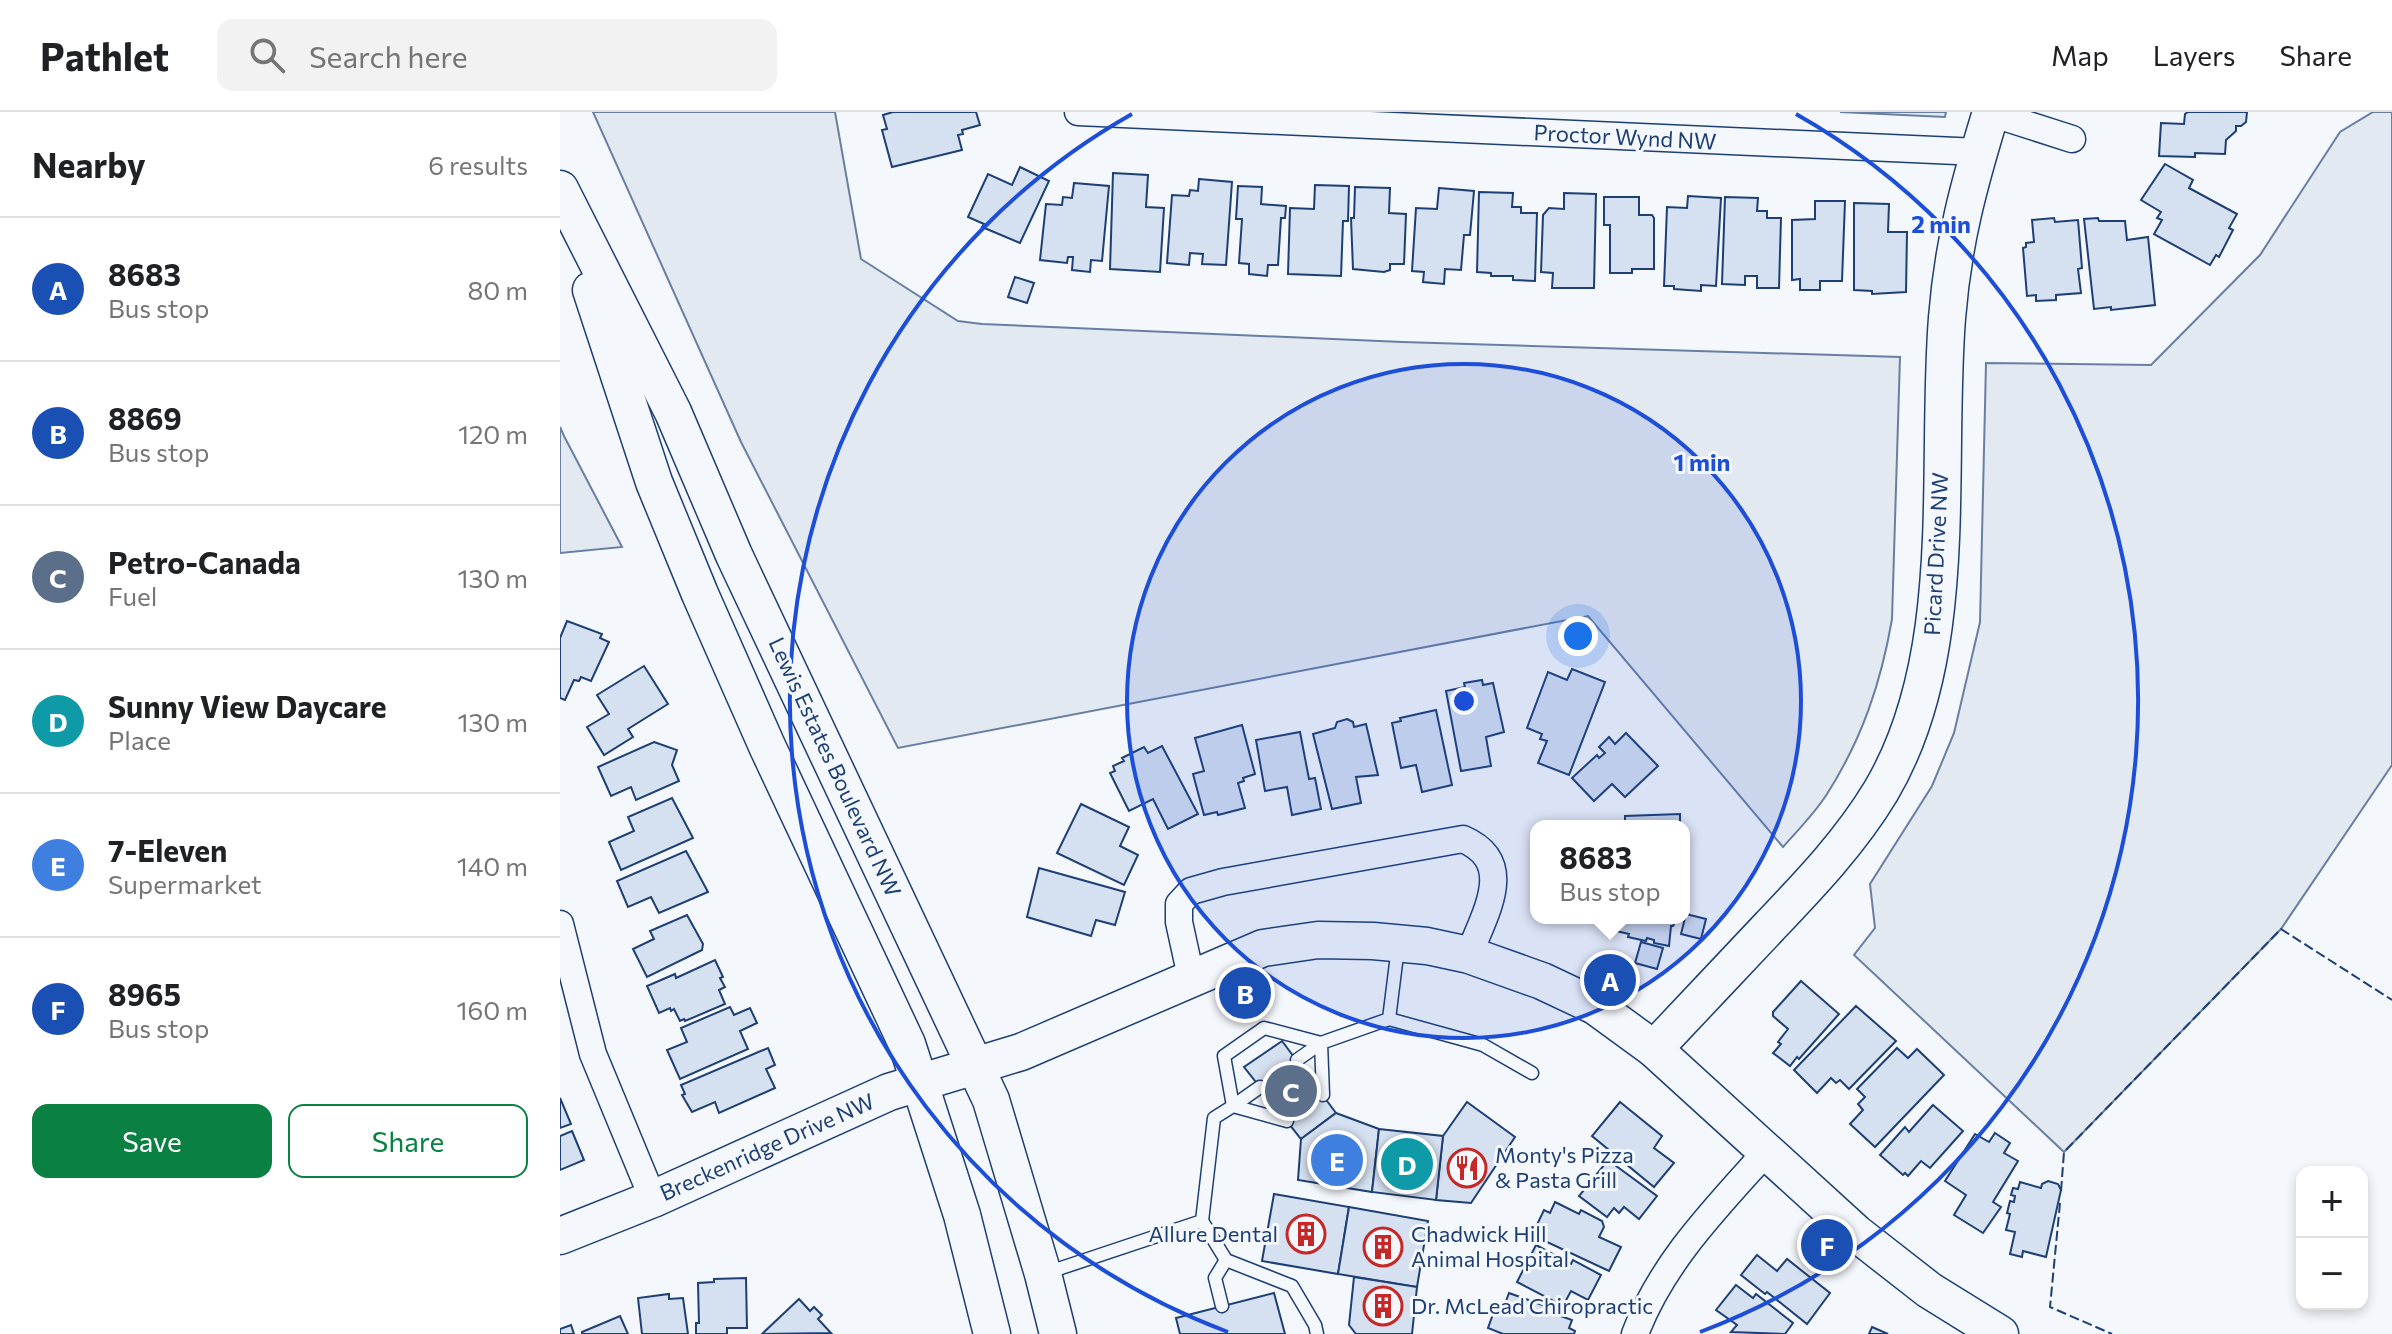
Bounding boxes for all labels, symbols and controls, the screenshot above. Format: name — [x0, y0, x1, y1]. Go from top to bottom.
search box — [217, 19, 777, 91]
text: Pathlet — [40, 32, 169, 79]
icon: search — [245, 33, 289, 77]
text: Search here — [309, 37, 468, 74]
text: Map — [2051, 38, 2109, 72]
text: Layers — [2153, 38, 2235, 72]
text: Share — [2279, 38, 2352, 72]
street label: Proctor Wynd NW — [1533, 118, 1717, 155]
text: Nearby — [32, 143, 146, 185]
text: 6 results — [428, 149, 528, 180]
text: 2 min — [1911, 209, 1971, 238]
text: 8683 — [108, 255, 181, 292]
text: A — [49, 274, 67, 305]
text: 80 m — [468, 274, 528, 305]
text: Bus stop — [108, 292, 209, 323]
text: 8869 — [108, 399, 182, 436]
text: B — [49, 418, 67, 449]
text: 120 m — [458, 418, 528, 449]
text: Bus stop — [108, 436, 209, 467]
text: 1 min — [1674, 447, 1730, 476]
street label: Picard Drive NW — [1918, 472, 1953, 636]
text: Petro-Canada — [108, 543, 301, 580]
text: C — [49, 562, 67, 593]
text: 130 m — [457, 562, 528, 593]
text: Fuel — [108, 580, 157, 611]
your location — [1558, 616, 1598, 656]
street label: Lewis Estates Boulevard NW — [763, 633, 907, 901]
text: Sunny View Daycare — [108, 687, 387, 724]
centre of rings — [1450, 687, 1478, 715]
text: D — [48, 706, 68, 737]
text: 130 m — [457, 706, 528, 737]
text: Place — [108, 724, 171, 755]
popup — [1530, 820, 1690, 924]
text: 7-Eleven — [108, 831, 227, 868]
text: 8683 — [1559, 838, 1632, 875]
text: E — [50, 850, 66, 881]
text: 140 m — [457, 850, 528, 881]
text: Supermarket — [108, 868, 262, 899]
text: Bus stop — [1559, 875, 1661, 906]
pin: A — [1584, 950, 1636, 1010]
pin: B — [1219, 963, 1271, 1023]
text: 8965 — [108, 975, 181, 1012]
text: F — [50, 994, 66, 1025]
text: 160 m — [456, 994, 528, 1025]
text: Bus stop — [108, 1012, 209, 1043]
pin: C — [1265, 1061, 1317, 1121]
street label: Breckenridge Drive NW — [655, 1087, 878, 1206]
button: Save — [32, 1104, 272, 1178]
button: Share — [288, 1104, 528, 1178]
pin: E — [1311, 1130, 1363, 1190]
pin: D — [1381, 1134, 1433, 1194]
place label: Monty's Pizza & Pasta Grill — [1495, 1141, 1634, 1193]
restaurant icon: Monty's Pizza & Pasta Grill — [1446, 1147, 1488, 1189]
map controls — [2296, 1166, 2368, 1310]
button: + — [2296, 1166, 2368, 1238]
building icon: Allure Dental — [1285, 1213, 1327, 1255]
pin: F — [1801, 1215, 1853, 1275]
place label: Allure Dental — [1149, 1220, 1278, 1247]
place label: Chadwick Hill Animal Hospital — [1411, 1220, 1569, 1272]
building icon: Chadwick Hill Animal Hospital — [1362, 1226, 1404, 1268]
button: − — [2296, 1238, 2368, 1310]
building icon: Dr. McLead Chiropractic — [1362, 1285, 1404, 1327]
place label: Dr. McLead Chiropractic — [1411, 1292, 1653, 1319]

